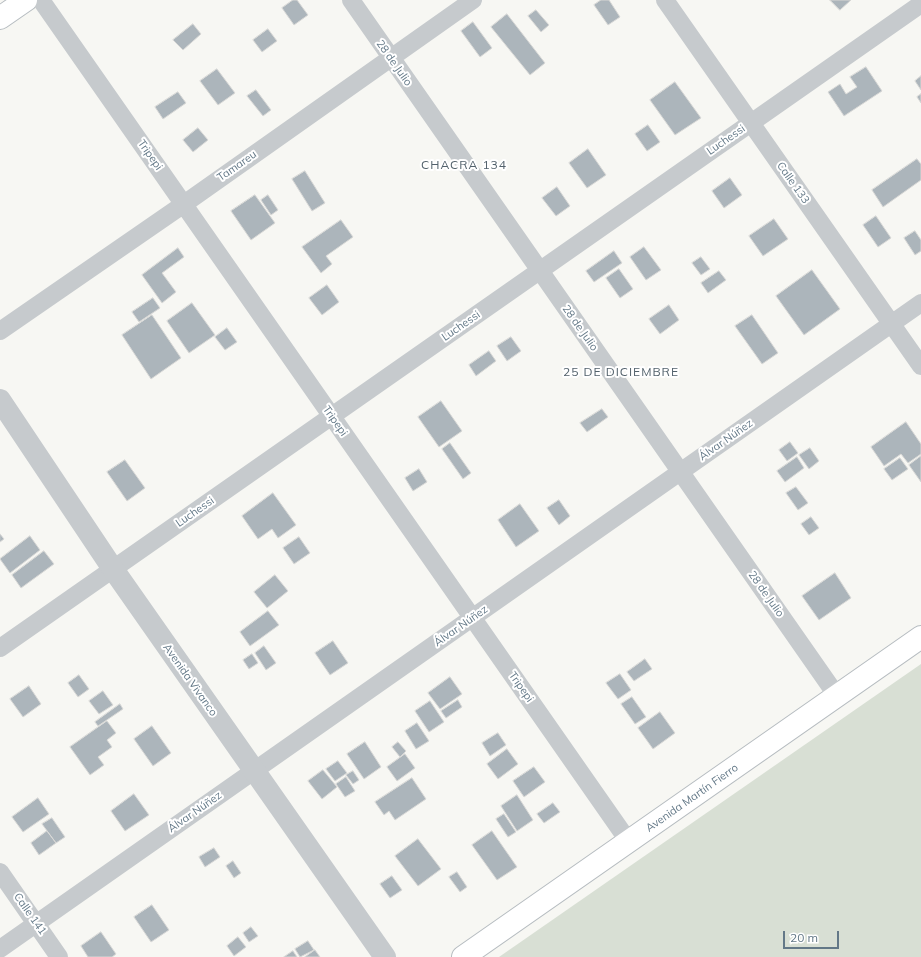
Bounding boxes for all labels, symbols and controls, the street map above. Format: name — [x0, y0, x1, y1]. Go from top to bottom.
street label: 28 de Julio — [373, 38, 415, 88]
street label: Luchessi — [704, 122, 748, 158]
street label: Tripepi — [135, 137, 165, 173]
street label: Tamareu — [215, 148, 259, 184]
district label: CHACRA 134 — [421, 158, 507, 172]
street label: Calle 133 — [774, 160, 812, 206]
street label: 28 de Julio — [559, 303, 601, 353]
street label: Luchessi — [439, 308, 483, 344]
district label: 25 DE DICIEMBRE — [563, 365, 679, 379]
street label: Tripepi — [320, 403, 350, 439]
street label: Álvar Núñez — [697, 417, 755, 463]
street label: Luchessi — [173, 494, 217, 530]
street label: 28 de Julio — [745, 569, 787, 619]
street label: Álvar Núñez — [432, 603, 490, 649]
street label: Avenida Vivanco — [160, 641, 220, 719]
street label: Tripepi — [506, 669, 536, 705]
street label: Avenida Martín Fierro — [643, 761, 741, 835]
street label: Álvar Núñez — [166, 789, 224, 835]
street label: Calle 141 — [11, 891, 49, 937]
scale bar — [785, 923, 841, 949]
text: 20 m — [790, 930, 818, 945]

